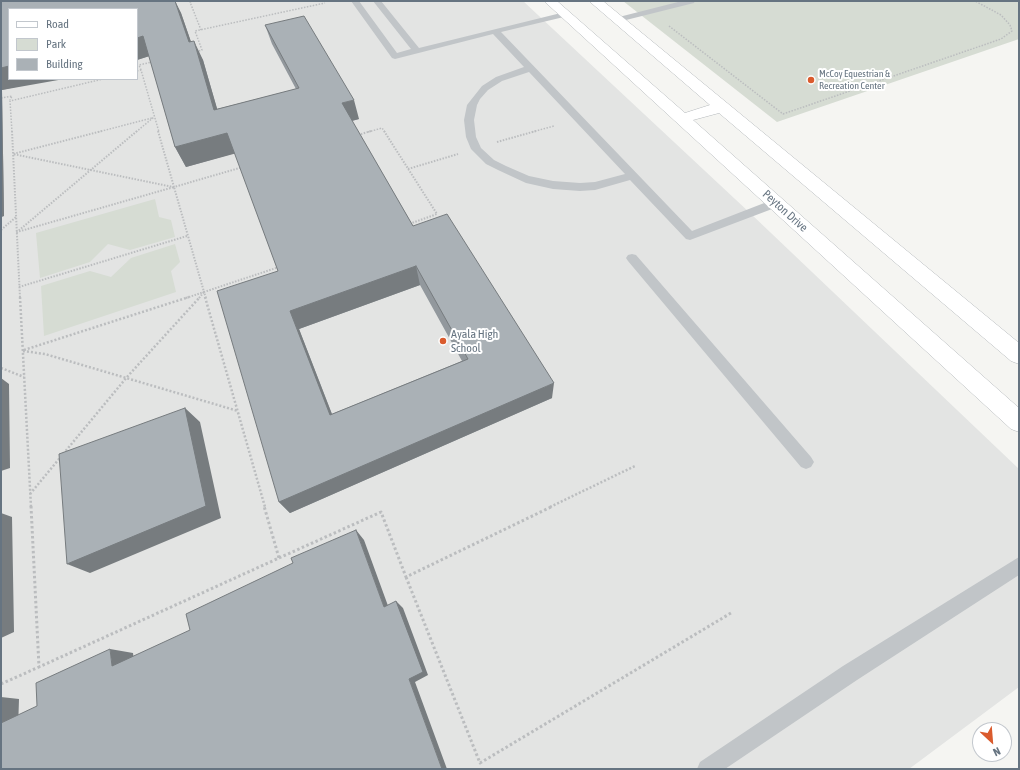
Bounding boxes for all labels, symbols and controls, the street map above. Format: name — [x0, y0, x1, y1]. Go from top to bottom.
legend — [8, 8, 138, 80]
text: Road — [46, 17, 69, 31]
text: Park — [46, 37, 66, 51]
text: Building — [46, 57, 83, 71]
place label: McCoy Equestrian & Recreation Center — [819, 68, 890, 92]
marker: McCoy Equestrian & Recreation Center — [806, 75, 816, 85]
street label: Peyton Drive — [759, 187, 811, 235]
place label: Ayala High School — [451, 327, 498, 355]
marker: Ayala High School — [438, 336, 448, 346]
north arrow — [972, 722, 1012, 762]
text: N — [991, 745, 1002, 759]

